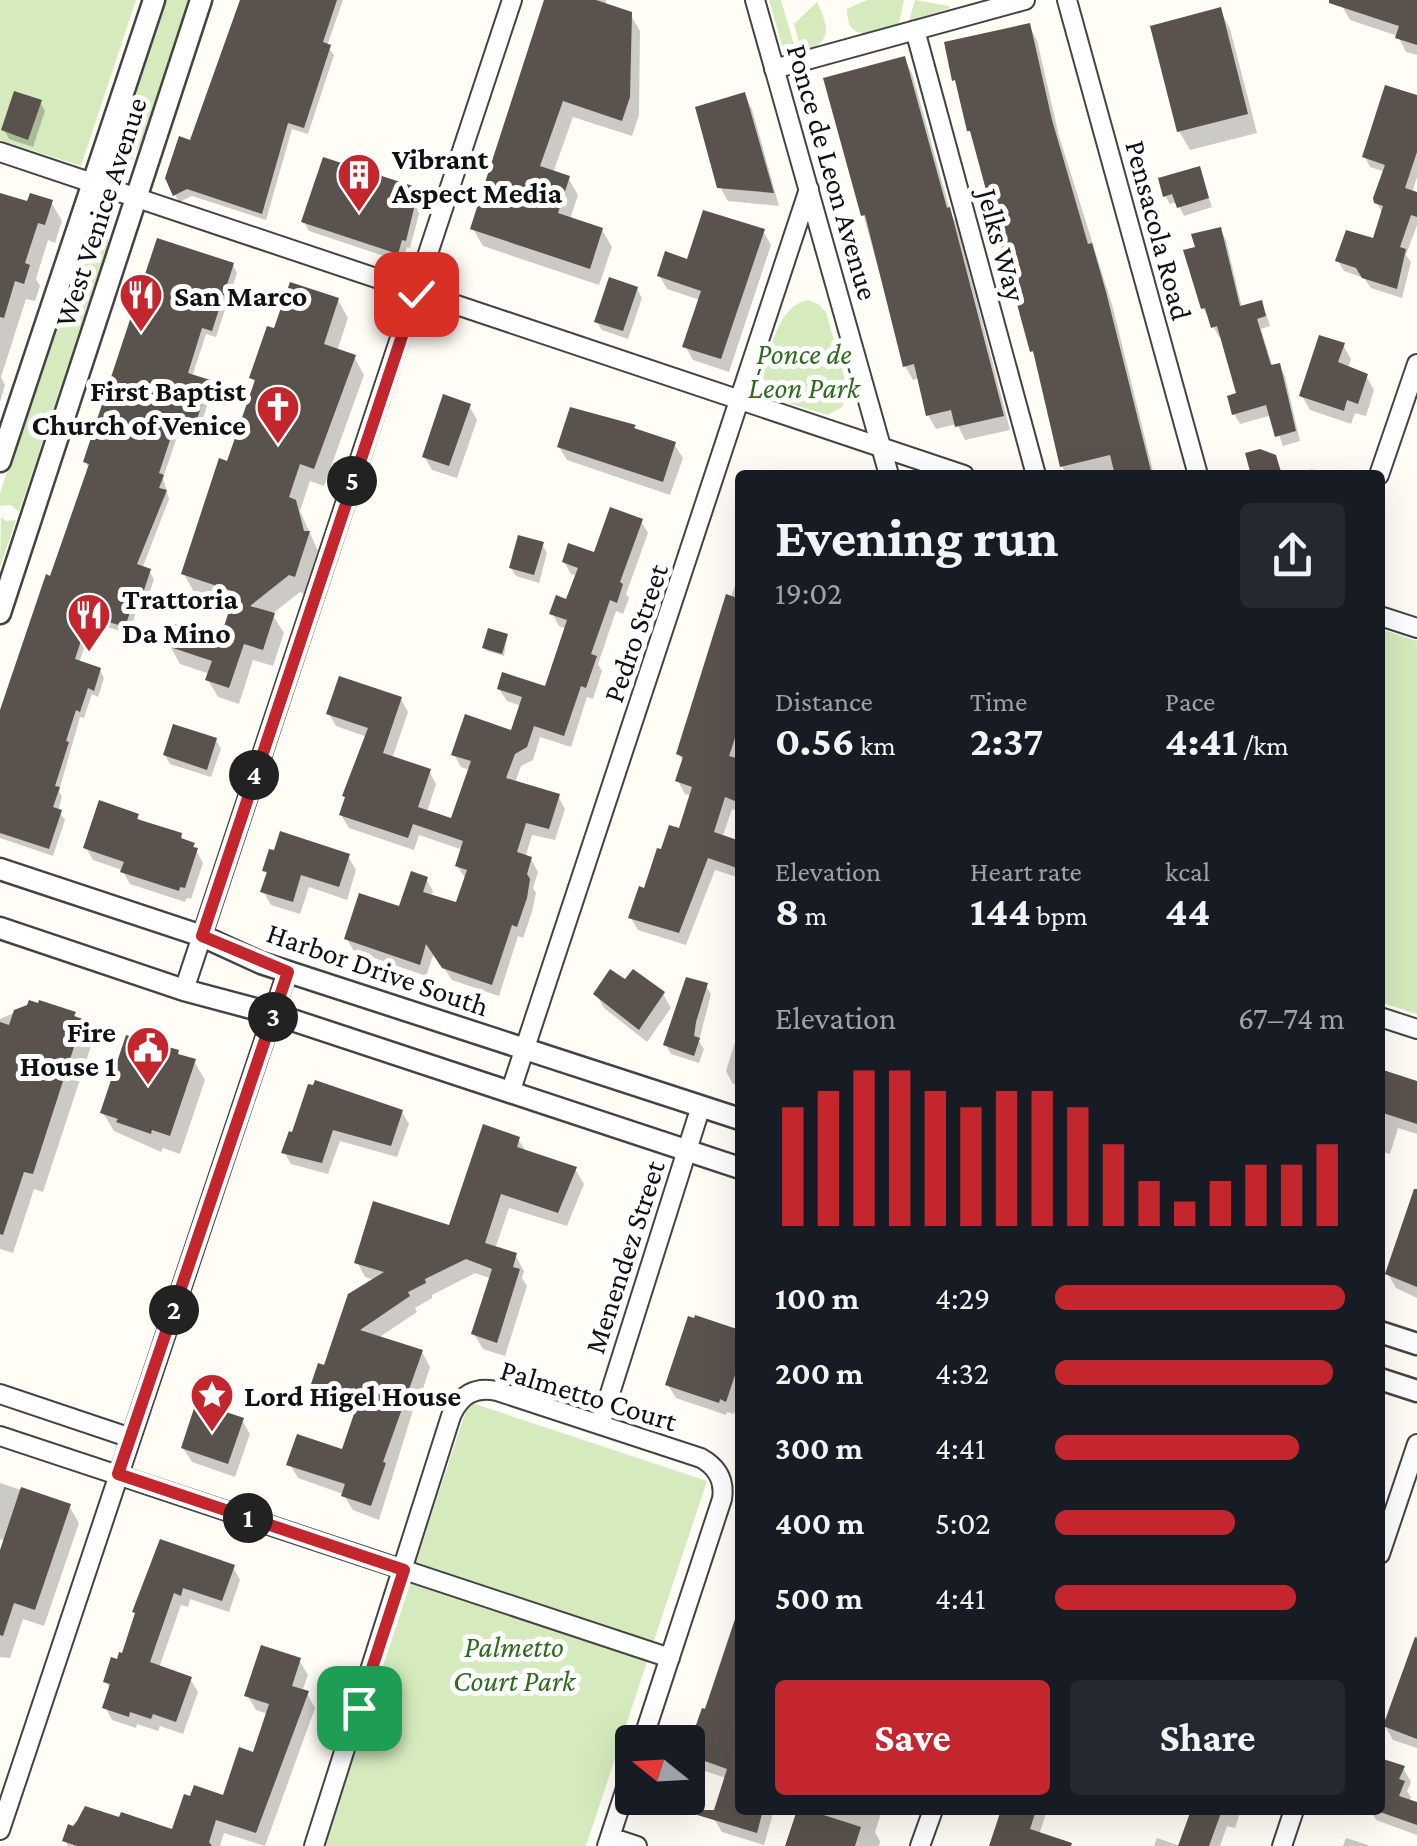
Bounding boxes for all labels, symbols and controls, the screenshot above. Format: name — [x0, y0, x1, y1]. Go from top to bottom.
street label: Ponce de Leon Avenue — [781, 40, 885, 304]
street label: West Venice Avenue — [47, 93, 153, 331]
street label: Pensacola Road — [1119, 136, 1199, 324]
place label: Vibrant Aspect Media — [391, 142, 563, 209]
building icon: Vibrant Aspect Media — [336, 152, 382, 213]
street label: Jelks Way — [969, 182, 1033, 305]
pin — [374, 252, 459, 337]
icon: check — [389, 267, 444, 322]
restaurant icon: San Marco — [118, 272, 164, 333]
place label: San Marco — [174, 279, 308, 312]
park label: Ponce de Leon Park — [748, 337, 862, 404]
place label: First Baptist Church of Venice — [31, 374, 246, 441]
church icon: First Baptist Church of Venice — [255, 384, 301, 445]
pin: 5 — [327, 456, 377, 506]
text: 5 — [345, 465, 359, 496]
button: share — [1240, 503, 1345, 608]
text: Evening run — [775, 507, 1059, 568]
street label: Pedro Street — [596, 558, 674, 707]
text: 19:02 — [775, 575, 842, 611]
place label: Trattoria Da Mino — [122, 582, 239, 649]
restaurant icon: Trattoria Da Mino — [66, 592, 112, 653]
text: Distance — [775, 686, 873, 717]
text: Time — [970, 686, 1027, 717]
text: Pace — [1165, 686, 1215, 717]
text: 0.56 — [775, 717, 855, 764]
text: 2:37 — [970, 717, 1043, 764]
text: 4:41 — [1165, 717, 1238, 764]
text: km — [855, 730, 896, 761]
text: /km — [1238, 730, 1289, 761]
pin: 4 — [229, 750, 279, 800]
text: 4 — [246, 759, 262, 790]
text: Elevation — [775, 856, 881, 887]
text: Heart rate — [970, 856, 1082, 887]
text: kcal — [1165, 856, 1210, 887]
text: 8 — [775, 887, 799, 934]
text: 144 — [970, 887, 1031, 934]
text: 44 — [1165, 887, 1210, 934]
text: m — [799, 900, 827, 931]
text: bpm — [1031, 900, 1088, 931]
street label: Harbor Drive South — [263, 916, 493, 1022]
pin: 3 — [248, 992, 298, 1042]
text: Elevation — [775, 1000, 896, 1036]
text: 67–74 m — [1238, 1000, 1345, 1036]
text: 3 — [266, 1001, 280, 1032]
place label: Fire House 1 — [20, 1015, 116, 1082]
public building icon: Fire House 1 — [125, 1025, 171, 1086]
street label: Menendez Street — [577, 1155, 671, 1358]
text: 100 m — [775, 1280, 859, 1316]
text: 4:29 — [935, 1280, 990, 1316]
pin: 2 — [149, 1285, 199, 1335]
text: 2 — [167, 1294, 181, 1325]
street label: Palmetto Court — [497, 1352, 682, 1438]
text: 200 m — [775, 1355, 863, 1391]
text: 4:32 — [935, 1355, 989, 1391]
place icon: Lord Higel House — [189, 1372, 235, 1433]
place label: Lord Higel House — [244, 1379, 461, 1412]
text: 300 m — [775, 1430, 863, 1466]
text: 4:41 — [935, 1430, 986, 1466]
pin: 1 — [223, 1493, 273, 1543]
text: 1 — [243, 1502, 253, 1533]
text: 400 m — [775, 1505, 864, 1541]
text: 5:02 — [935, 1505, 990, 1541]
text: 500 m — [775, 1580, 863, 1616]
text: 4:41 — [935, 1580, 986, 1616]
park label: Palmetto Court Park — [453, 1630, 577, 1697]
pin — [317, 1666, 402, 1751]
button: Save — [775, 1680, 1050, 1795]
button: Share — [1070, 1680, 1345, 1795]
icon: arrive — [332, 1681, 387, 1736]
north arrow — [615, 1725, 705, 1815]
map controls — [615, 1725, 705, 1815]

